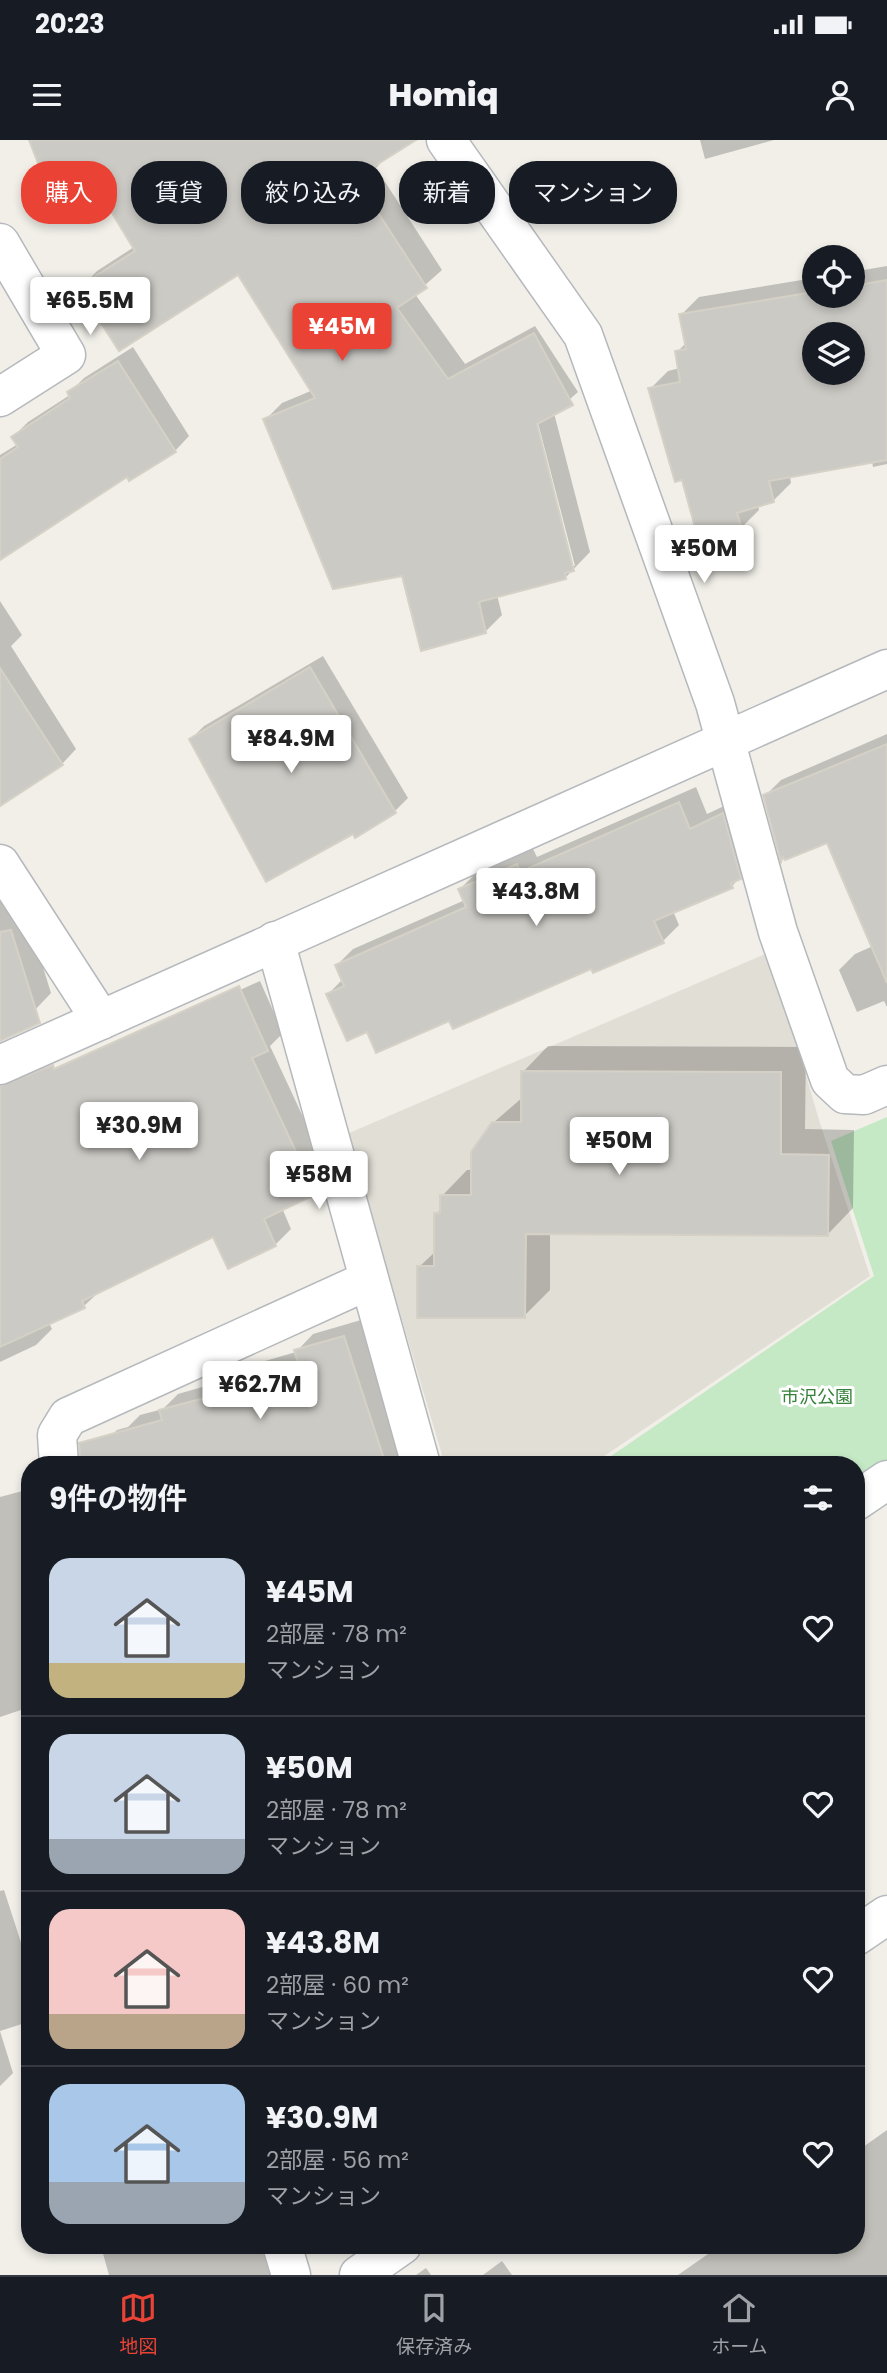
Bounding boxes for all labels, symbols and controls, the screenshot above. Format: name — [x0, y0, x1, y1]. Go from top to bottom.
text: 20:23 — [35, 6, 105, 42]
text: Homiq — [389, 72, 498, 117]
icon: menu — [28, 76, 66, 114]
icon: person — [821, 76, 859, 114]
chip: 購入 — [21, 161, 117, 224]
chip: 賃貸 — [131, 161, 227, 224]
chip: 絞り込み — [241, 161, 385, 224]
chip: 新着 — [399, 161, 495, 224]
chip: マンション — [509, 161, 677, 224]
map controls — [802, 245, 865, 385]
button: locate — [802, 245, 865, 308]
pin: ¥65.5M — [33, 278, 147, 337]
text: ¥65.5M — [46, 284, 134, 316]
pin: ¥45M — [301, 304, 383, 363]
text: ¥45M — [308, 310, 376, 342]
button: layers — [802, 322, 865, 385]
pin: ¥50M — [663, 526, 745, 585]
text: ¥50M — [671, 532, 737, 564]
pin: ¥84.9M — [234, 716, 348, 775]
text: ¥84.9M — [247, 722, 335, 754]
pin: ¥43.8M — [479, 868, 593, 928]
text: ¥43.8M — [492, 875, 580, 907]
pin: ¥30.9M — [82, 1102, 196, 1162]
text: ¥30.9M — [96, 1109, 182, 1141]
pin: ¥50M — [578, 1118, 660, 1177]
text: ¥50M — [586, 1124, 652, 1156]
pin: ¥58M — [278, 1152, 360, 1211]
text: ¥58M — [286, 1158, 352, 1190]
pin: ¥62.7M — [203, 1362, 317, 1421]
text: ¥62.7M — [218, 1368, 302, 1400]
park label: 市沢公園 — [781, 1384, 853, 1409]
text: 9件の物件 — [49, 1477, 187, 1520]
icon: filters — [799, 1479, 837, 1517]
text: ¥45M — [266, 1570, 353, 1613]
icon: home — [105, 1586, 189, 1670]
icon: heart — [799, 1609, 837, 1647]
text: 2部屋 · 78 m² — [266, 1618, 407, 1650]
text: マンション — [266, 1654, 381, 1686]
text: ¥50M — [266, 1746, 353, 1789]
icon: home — [105, 1762, 189, 1846]
icon: heart — [799, 1785, 837, 1823]
text: 2部屋 · 78 m² — [266, 1794, 407, 1826]
text: マンション — [266, 1830, 381, 1862]
text: ¥43.8M — [266, 1921, 380, 1964]
icon: home — [105, 1937, 189, 2021]
icon: heart — [799, 1960, 837, 1998]
text: 2部屋 · 60 m² — [266, 1969, 409, 2001]
text: マンション — [266, 2005, 381, 2037]
text: ¥30.9M — [266, 2096, 378, 2139]
icon: home — [105, 2112, 189, 2196]
icon: heart — [799, 2135, 837, 2173]
text: 2部屋 · 56 m² — [266, 2144, 409, 2176]
text: マンション — [266, 2180, 381, 2212]
tab: 地図 — [119, 2289, 157, 2361]
tab: 保存済み — [396, 2289, 472, 2361]
tab: ホーム — [711, 2289, 768, 2361]

